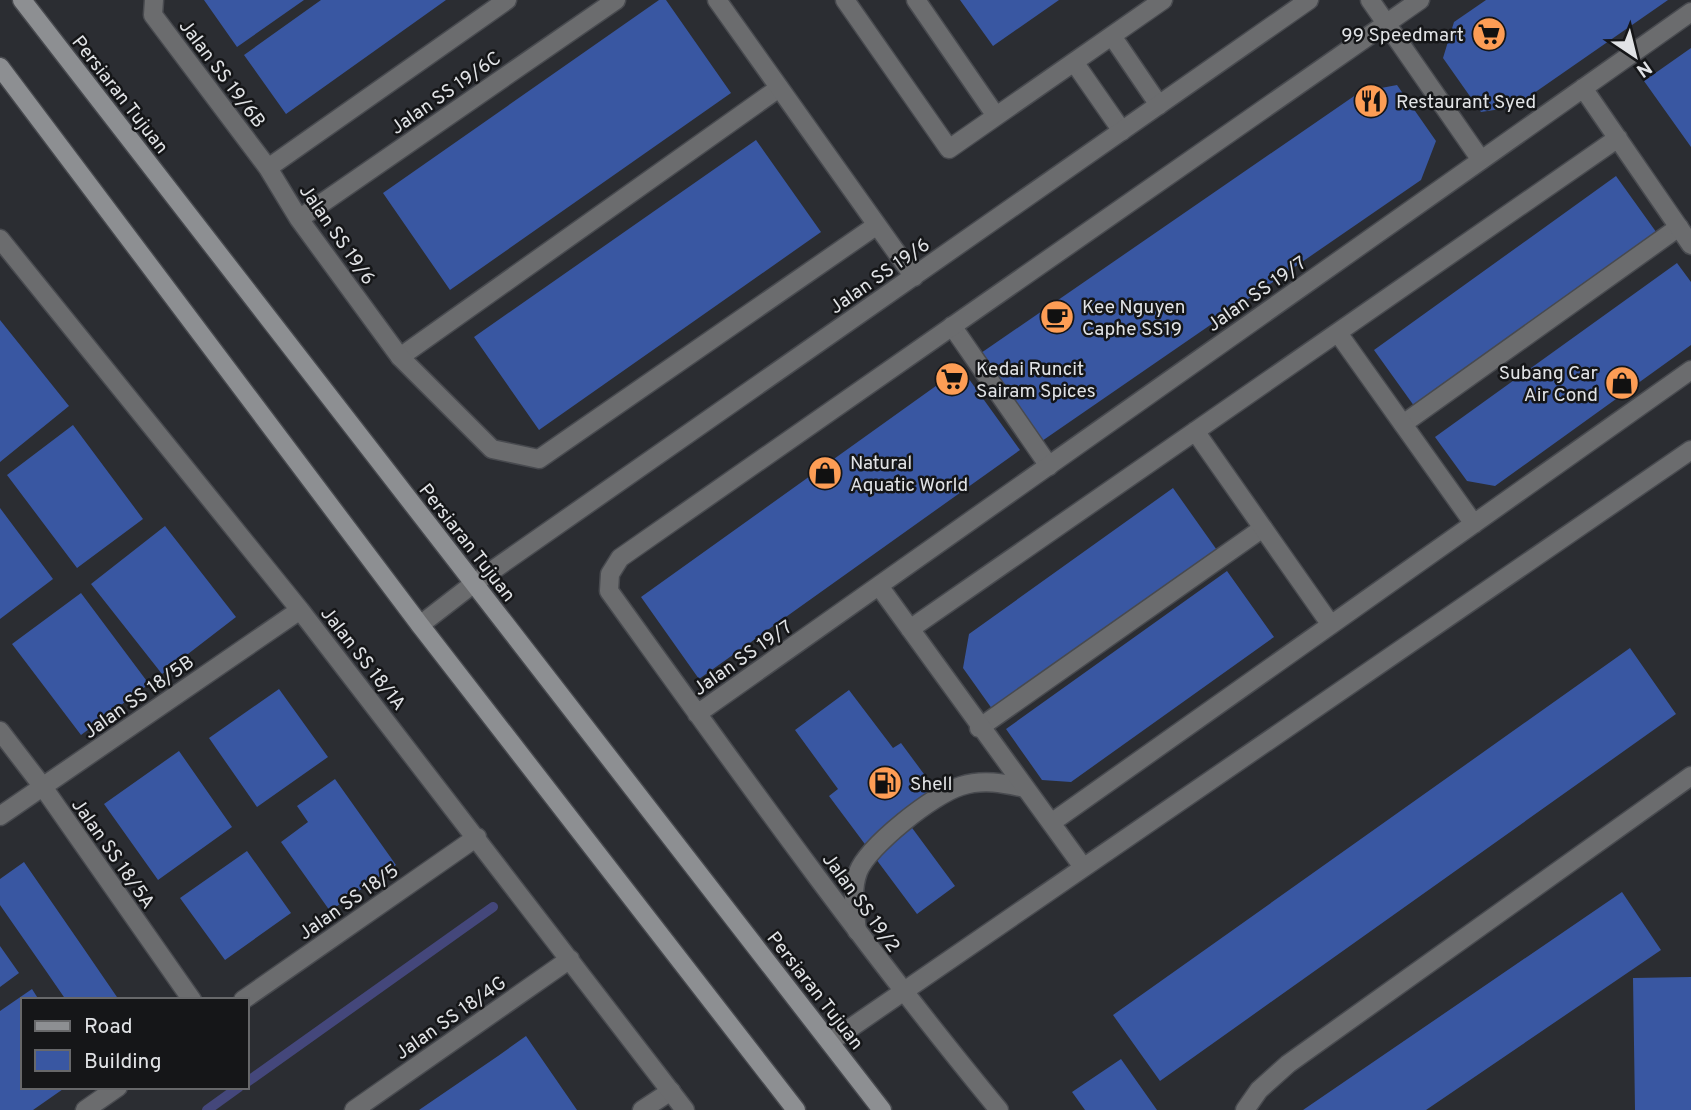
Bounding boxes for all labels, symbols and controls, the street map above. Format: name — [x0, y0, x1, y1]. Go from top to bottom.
street label: Jalan SS 19/6B — [173, 15, 270, 133]
supermarket icon: 99 Speedmart — [1470, 15, 1508, 53]
north arrow — [1600, 21, 1670, 91]
place label: 99 Speedmart — [1341, 24, 1464, 48]
street label: Persiaran Tujuan — [66, 31, 173, 159]
street label: Jalan SS 19/6C — [386, 47, 506, 141]
text: N — [1631, 55, 1656, 82]
restaurant icon: Restaurant Syed — [1352, 82, 1390, 120]
place label: Restaurant Syed — [1396, 91, 1536, 115]
street label: Jalan SS 19/6 — [293, 180, 380, 290]
street label: Jalan SS 19/6 — [825, 233, 935, 320]
street label: Jalan SS 19/7 — [1203, 251, 1312, 338]
place label: Kee Nguyen Caphe SS19 — [1082, 296, 1185, 342]
cafe icon: Kee Nguyen Caphe SS19 — [1038, 298, 1076, 336]
place label: Kedai Runcit Sairam Spices — [976, 358, 1096, 404]
supermarket icon: Kedai Runcit Sairam Spices — [933, 360, 971, 398]
place label: Subang Car Air Cond — [1499, 362, 1599, 408]
shop icon: Subang Car Air Cond — [1603, 364, 1641, 402]
place label: Natural Aquatic World — [850, 452, 968, 498]
shop icon: Natural Aquatic World — [806, 454, 844, 492]
street label: Persiaran Tujuan — [413, 479, 520, 607]
street label: Jalan SS 18/1A — [315, 603, 410, 716]
street label: Jalan SS 19/7 — [689, 615, 798, 702]
street label: Jalan SS 18/5B — [79, 651, 199, 745]
fuel station icon: Shell — [866, 764, 904, 802]
place label: Shell — [910, 773, 953, 797]
street label: Jalan SS 18/5A — [65, 794, 159, 914]
street label: Jalan SS 19/2 — [816, 849, 905, 958]
street label: Jalan SS 18/5 — [294, 859, 404, 946]
street label: Persiaran Tujuan — [761, 927, 868, 1055]
street label: Jalan SS 18/4G — [391, 971, 511, 1066]
legend — [21, 998, 248, 1089]
text: Road — [84, 1014, 133, 1041]
text: Building — [84, 1049, 162, 1076]

